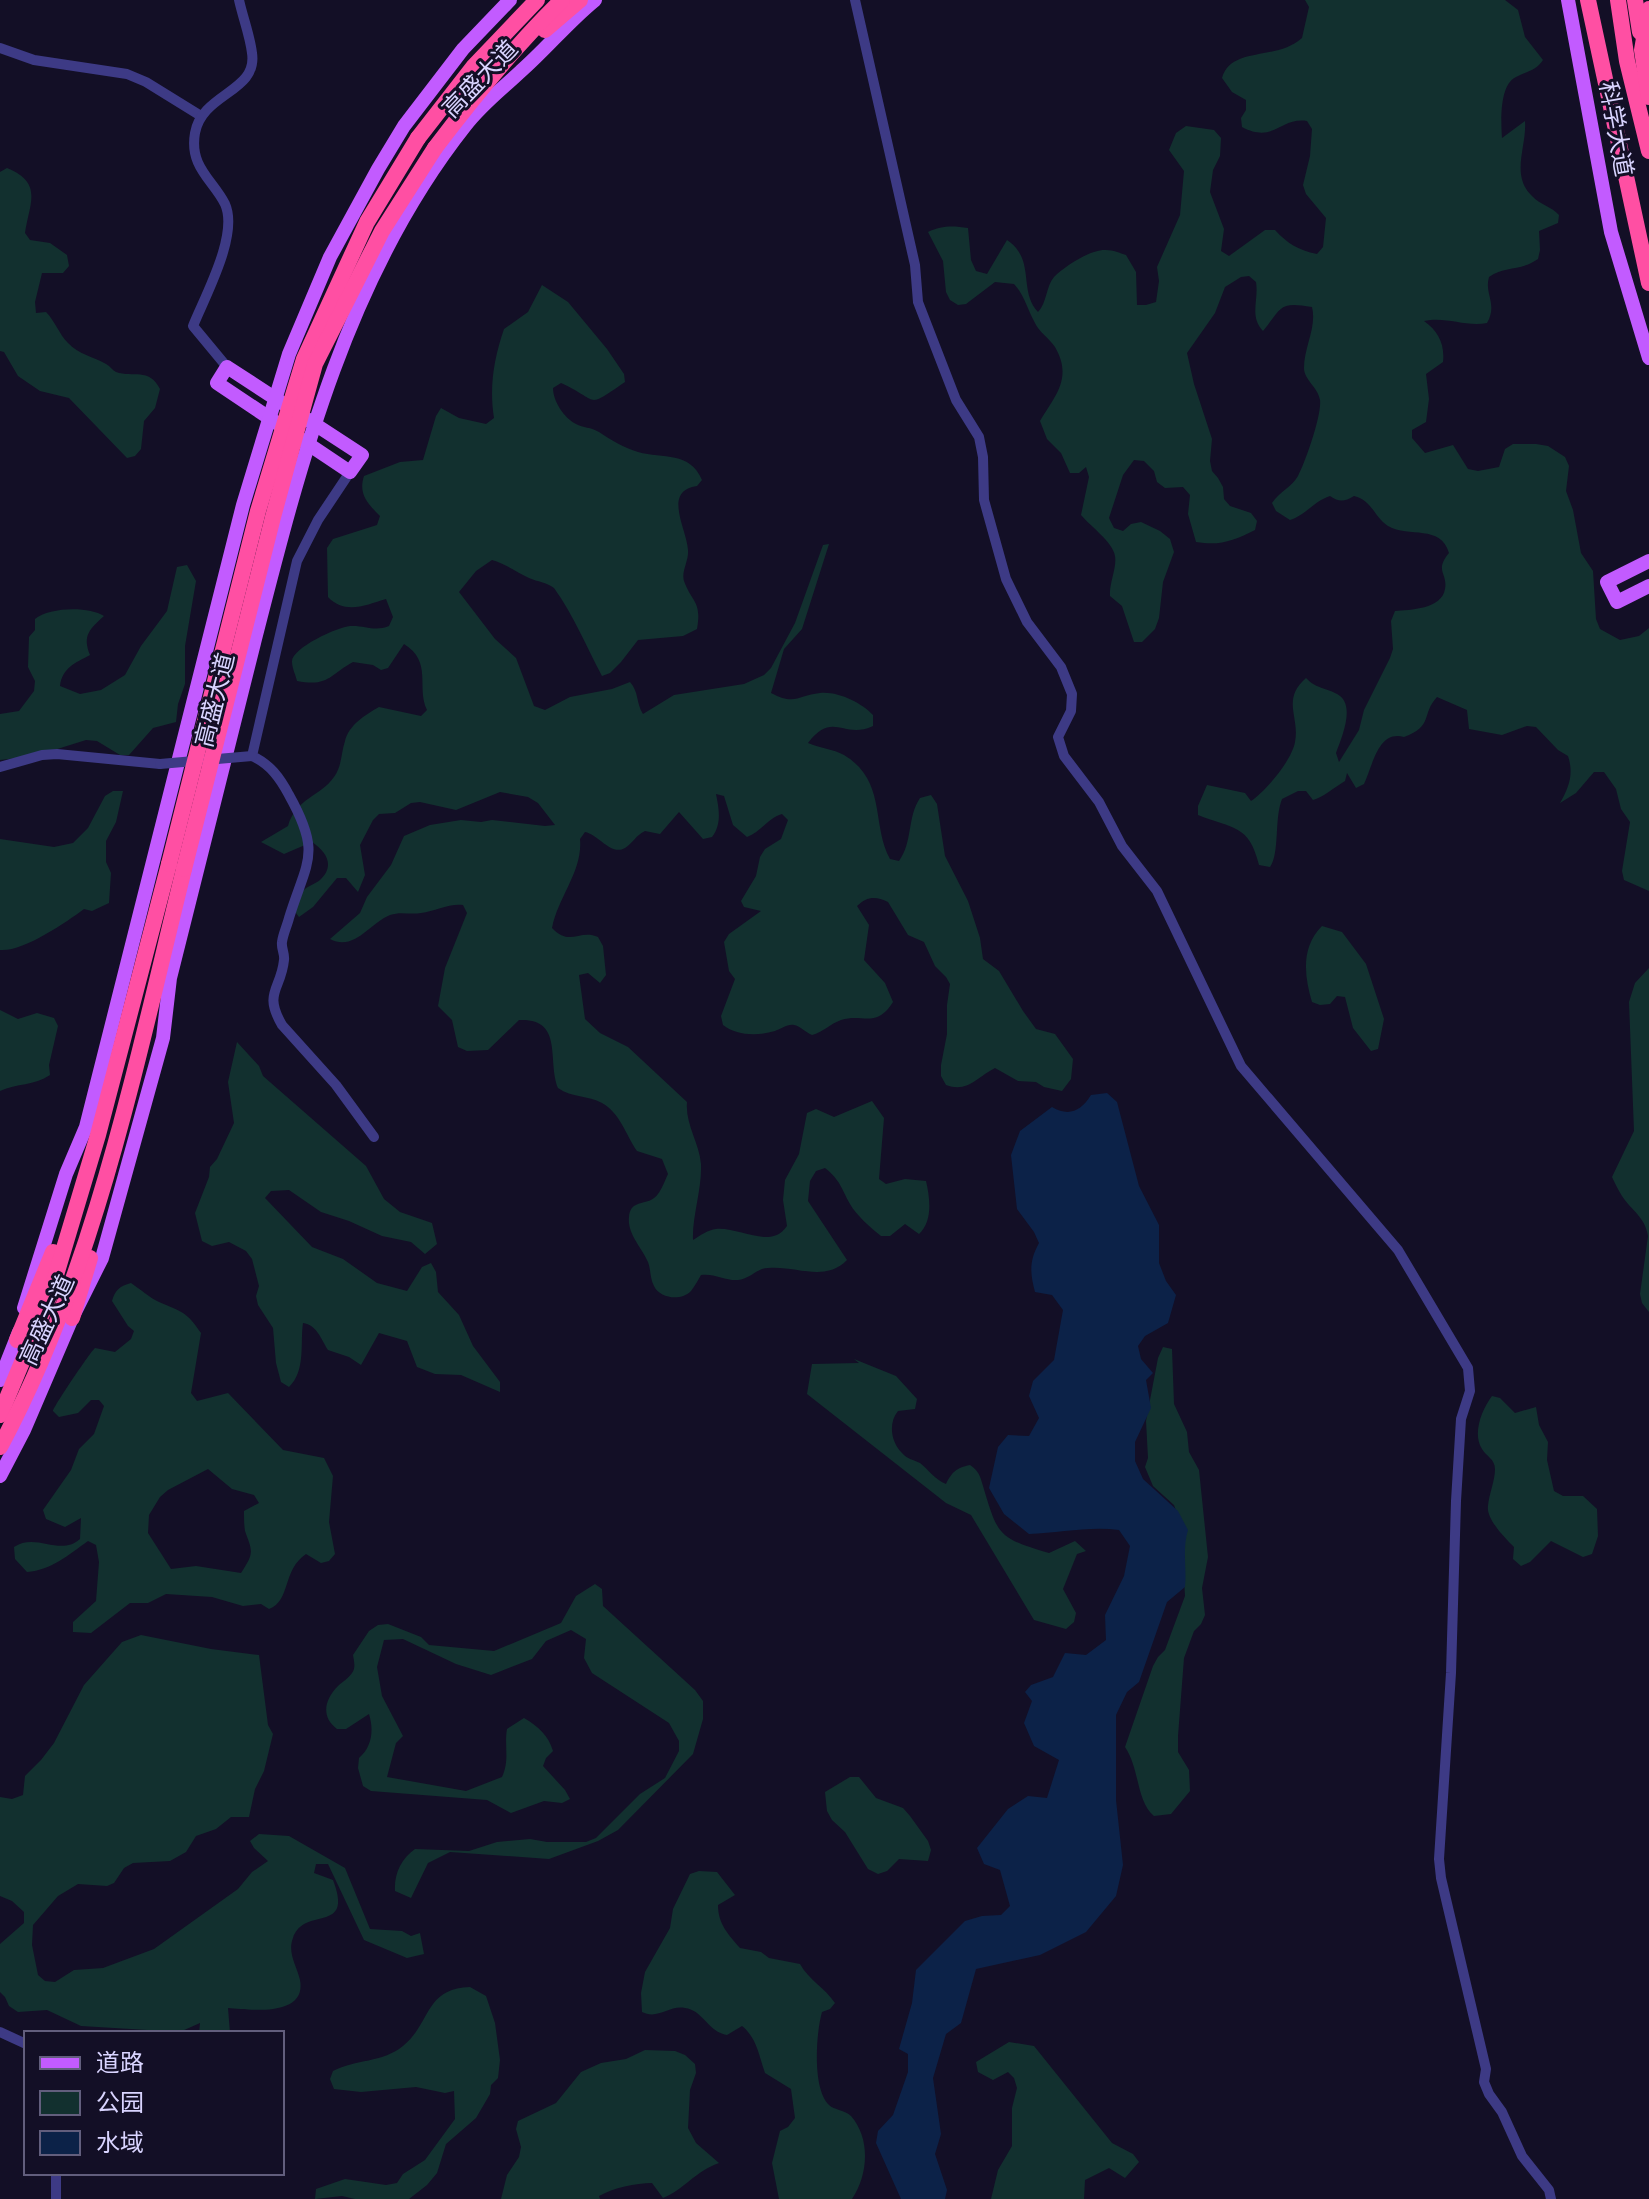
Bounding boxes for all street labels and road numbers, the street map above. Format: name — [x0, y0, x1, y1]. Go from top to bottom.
street label: 高盛大道 — [436, 34, 524, 124]
street label: 科学大道 — [1593, 79, 1639, 179]
street label: 高盛大道 — [189, 650, 241, 750]
street label: 高盛大道 — [13, 1270, 81, 1370]

